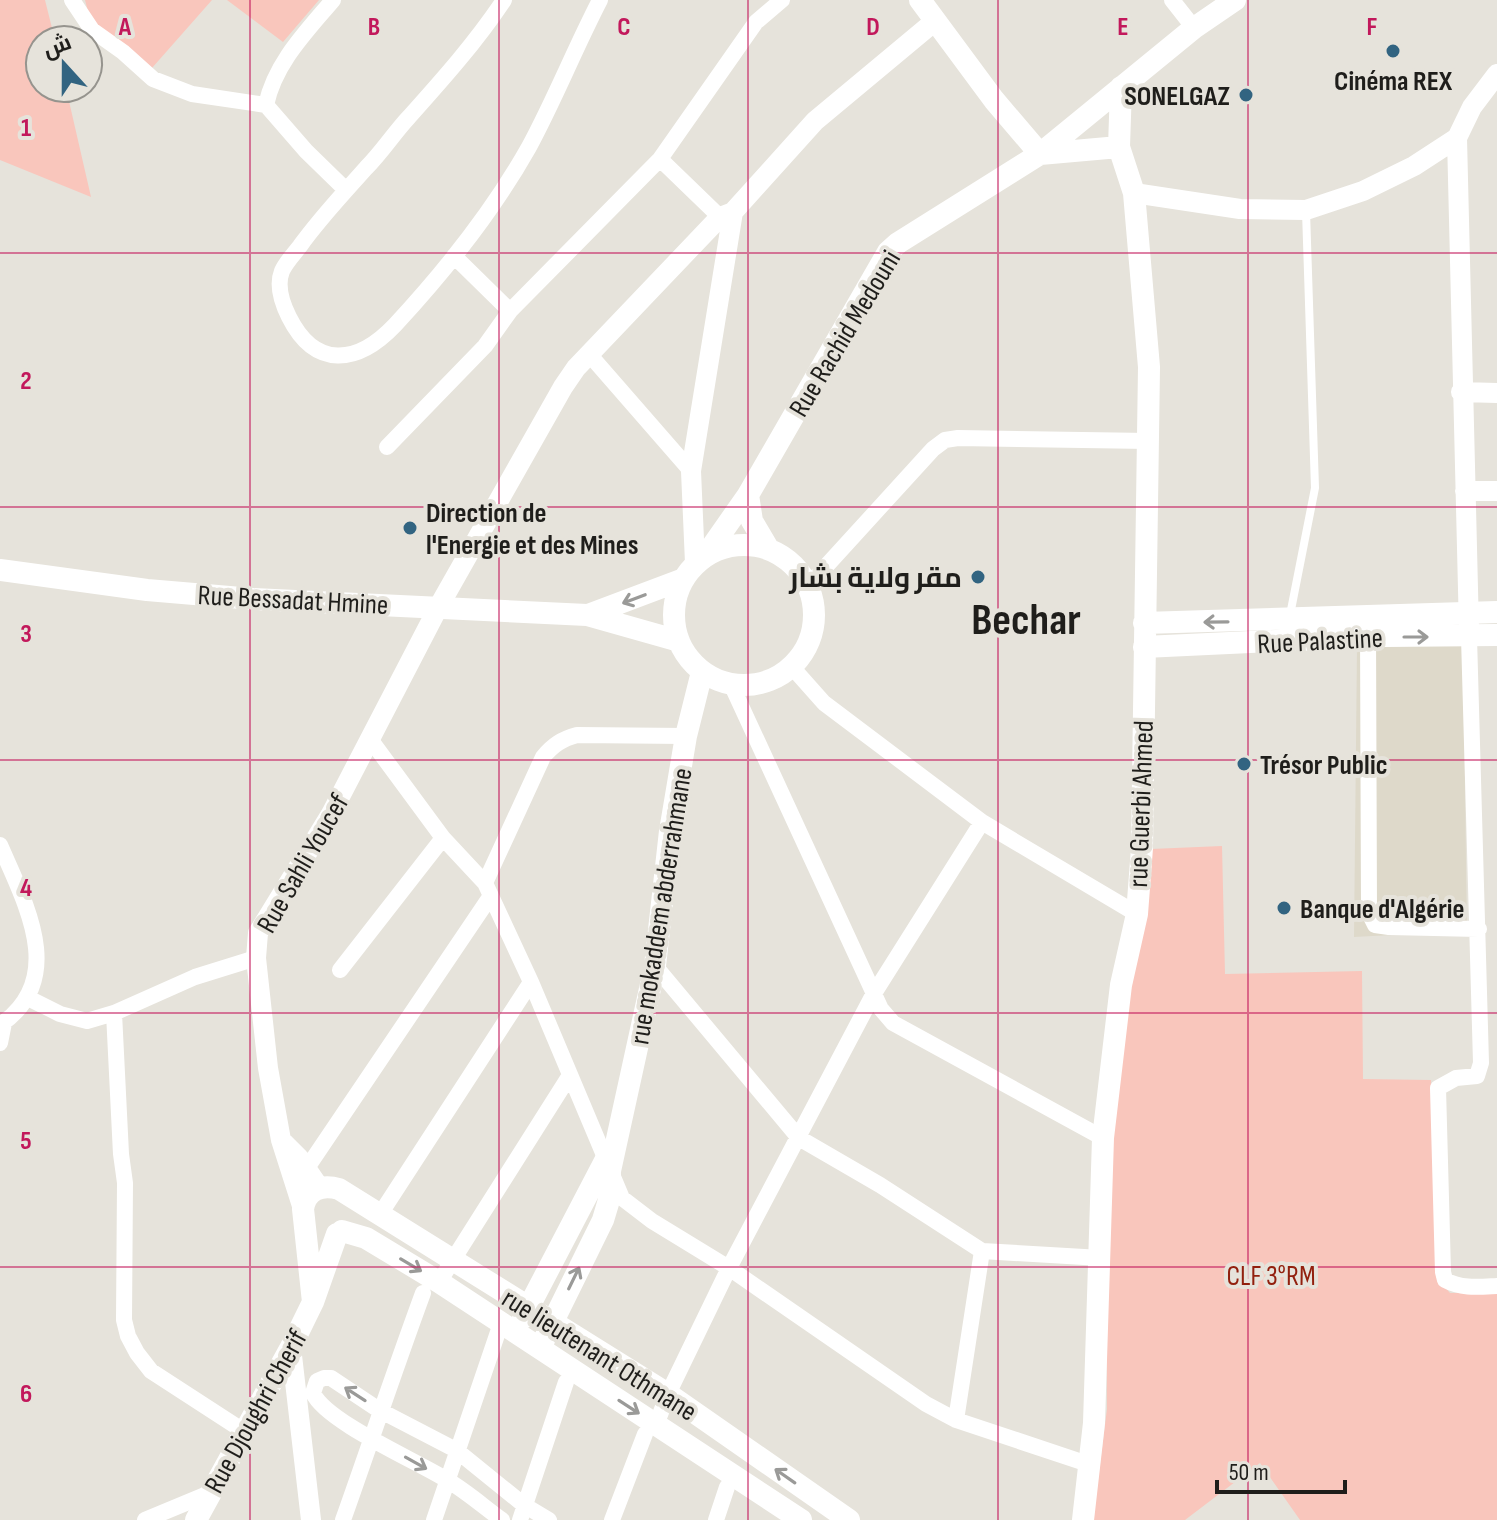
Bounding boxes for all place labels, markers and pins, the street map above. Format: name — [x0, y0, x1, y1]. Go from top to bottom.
marker: Cinéma REX — [1384, 42, 1402, 60]
place label: Cinéma REX — [1334, 65, 1453, 98]
place label: SONELGAZ — [1124, 80, 1230, 113]
marker: SONELGAZ — [1237, 86, 1255, 104]
place label: Direction de l'Energie et des Mines — [426, 497, 638, 562]
marker: Direction de l'Energie et des Mines — [401, 519, 419, 537]
place label: مقر ولاية بشار — [788, 562, 962, 595]
marker: مقر ولاية بشار — [969, 568, 987, 586]
place label: Trésor Public — [1260, 749, 1387, 782]
marker: Trésor Public — [1235, 755, 1253, 773]
place label: Banque d'Algérie — [1300, 893, 1464, 926]
marker: Banque d'Algérie — [1275, 899, 1293, 917]

